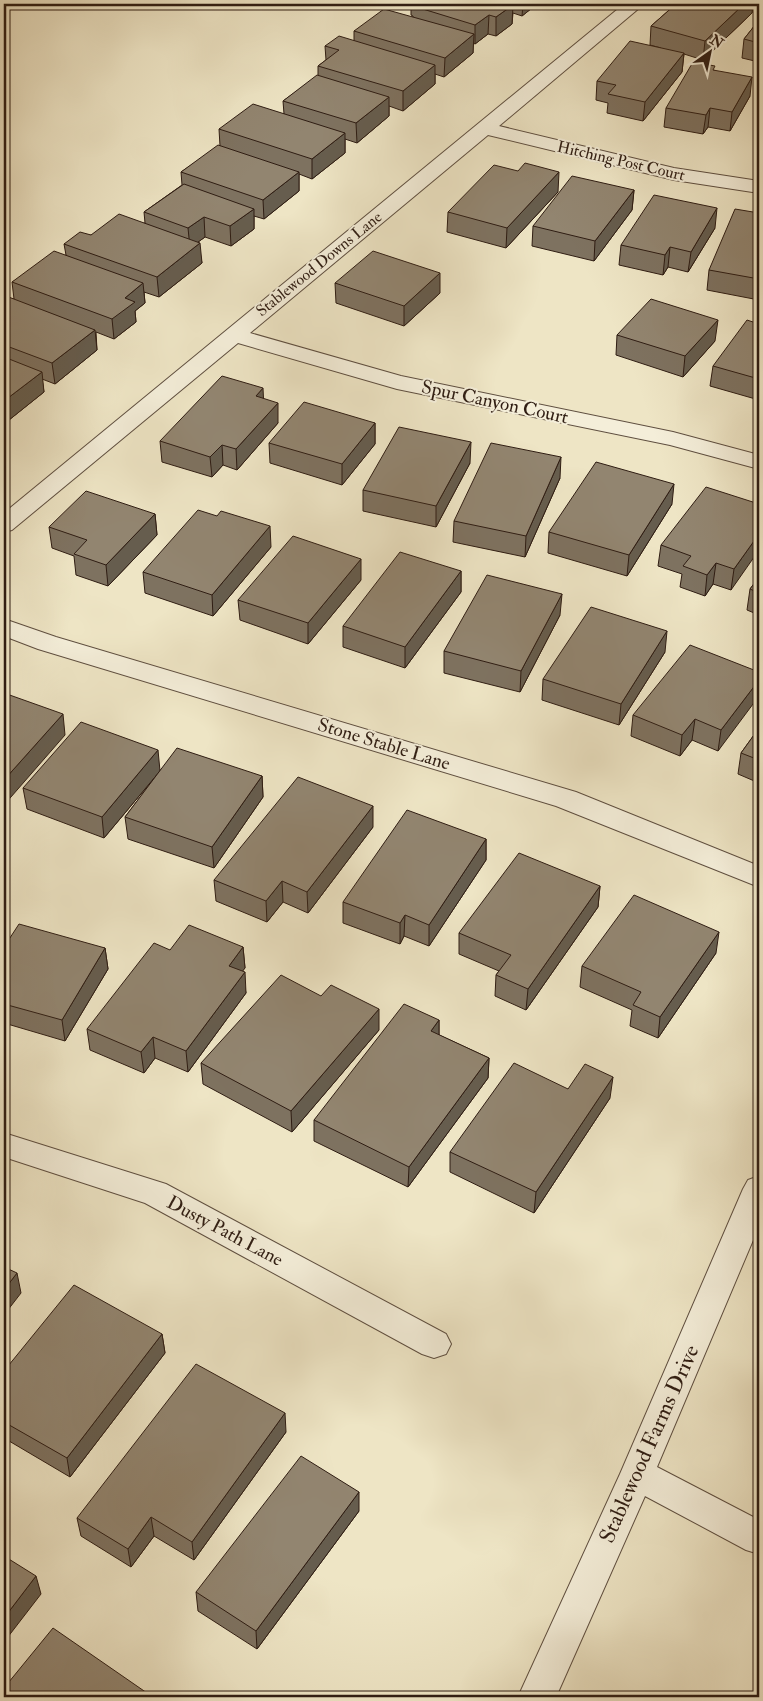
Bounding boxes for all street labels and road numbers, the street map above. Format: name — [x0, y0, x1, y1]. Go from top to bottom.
street label: Hitching Post Court — [555, 137, 687, 185]
street label: Stablewood Downs Lane — [252, 207, 386, 321]
street label: Spur Canyon Court — [419, 375, 571, 430]
street label: Stone Stable Lane — [315, 712, 453, 776]
street label: Dusty Path Lane — [163, 1190, 287, 1272]
street label: Stablewood Farms Drive — [593, 1341, 705, 1547]

